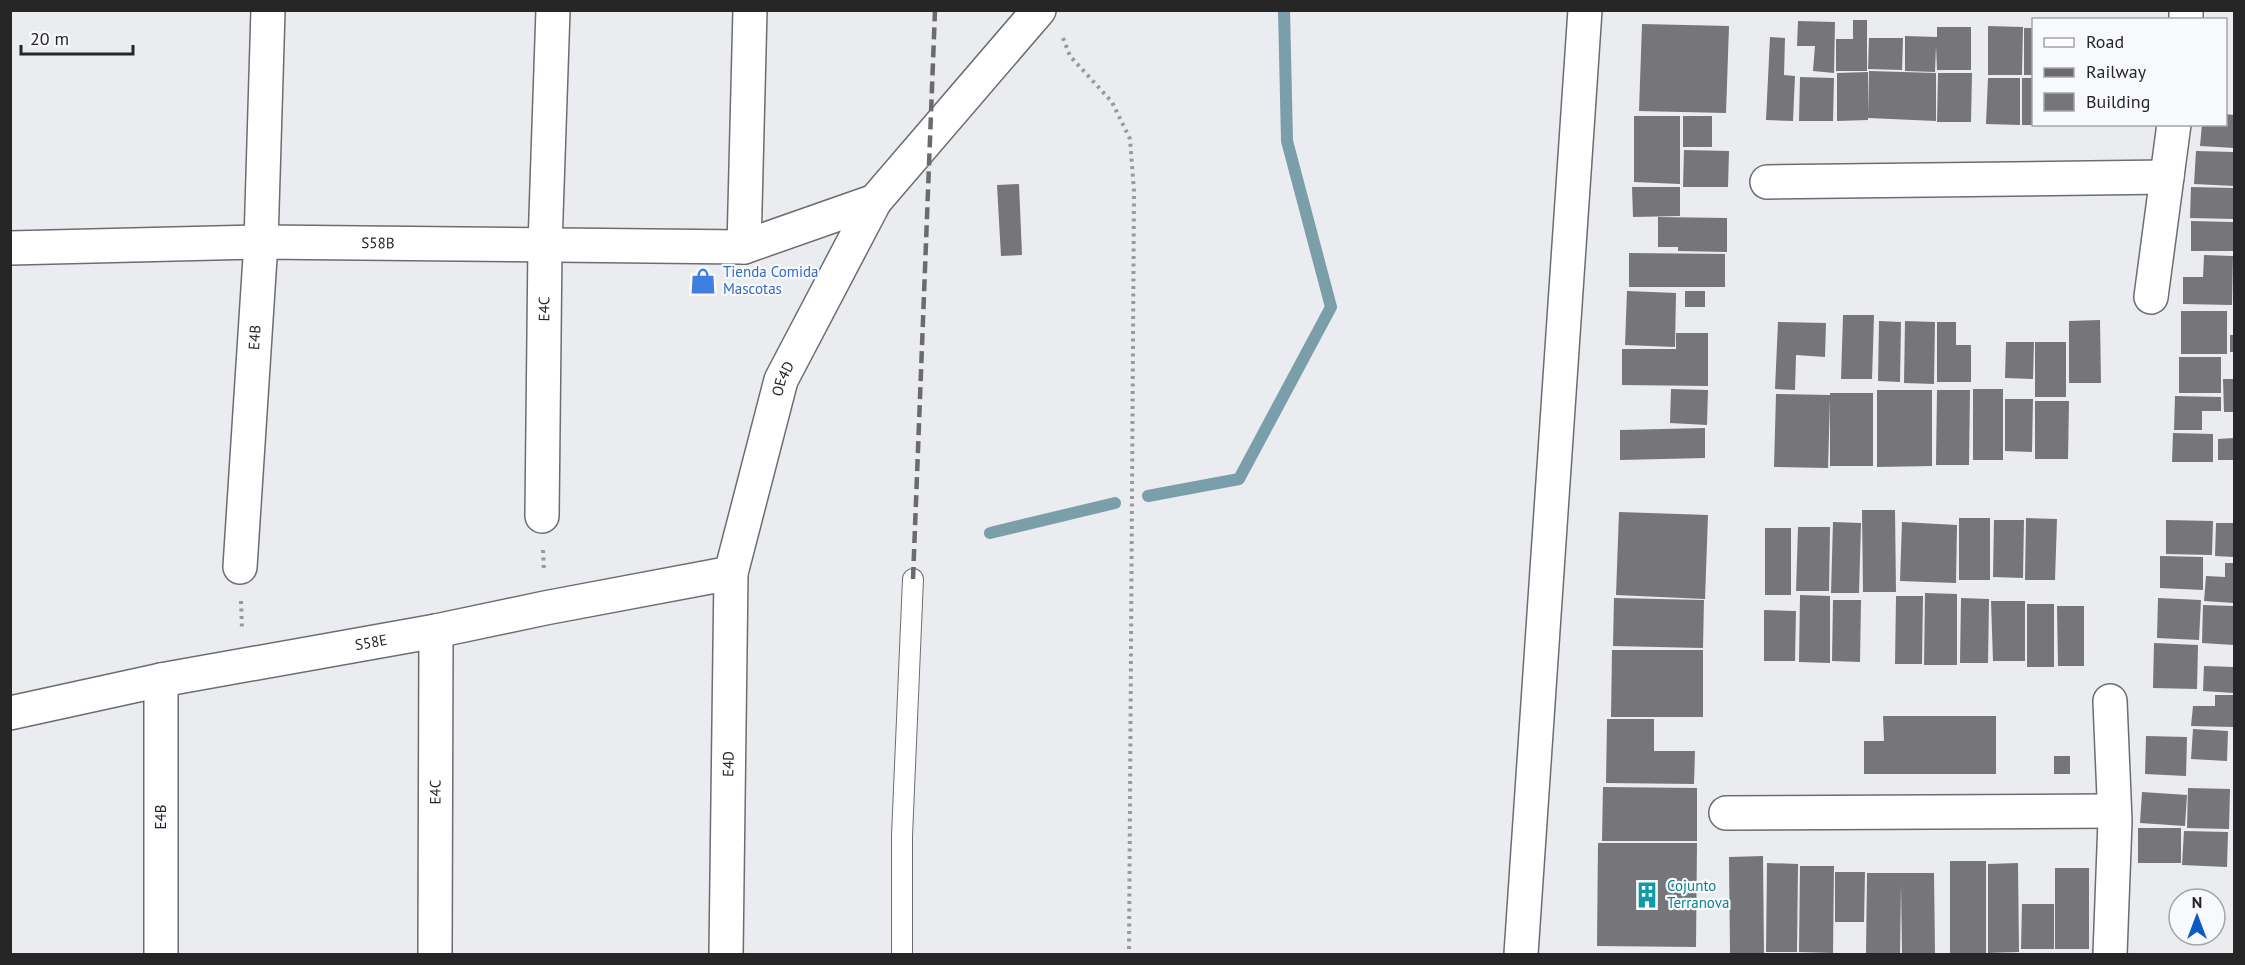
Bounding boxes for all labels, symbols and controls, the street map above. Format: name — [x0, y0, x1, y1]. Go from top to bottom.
scale bar — [21, 18, 134, 56]
legend — [2032, 18, 2227, 126]
text: 20 m — [30, 27, 69, 50]
text: Road — [2086, 30, 2124, 53]
text: Railway — [2086, 60, 2147, 83]
text: Building — [2086, 90, 2150, 113]
street label: S58B — [361, 233, 395, 252]
place label: Tienda Comida Mascotas — [723, 262, 818, 298]
shop icon: Tienda Comida Mascotas — [688, 266, 718, 296]
street label: E4C — [534, 296, 553, 322]
street label: E4B — [244, 324, 265, 351]
street label: OE4D — [767, 358, 798, 398]
street label: S58E — [353, 630, 389, 654]
street label: E4D — [718, 751, 738, 777]
street label: E4C — [425, 780, 445, 804]
street label: E4B — [151, 805, 170, 829]
place label: Cojunto Terranova — [1667, 876, 1729, 912]
building icon: Cojunto Terranova — [1632, 880, 1662, 910]
north arrow — [2167, 887, 2227, 947]
text: N — [2192, 892, 2202, 912]

